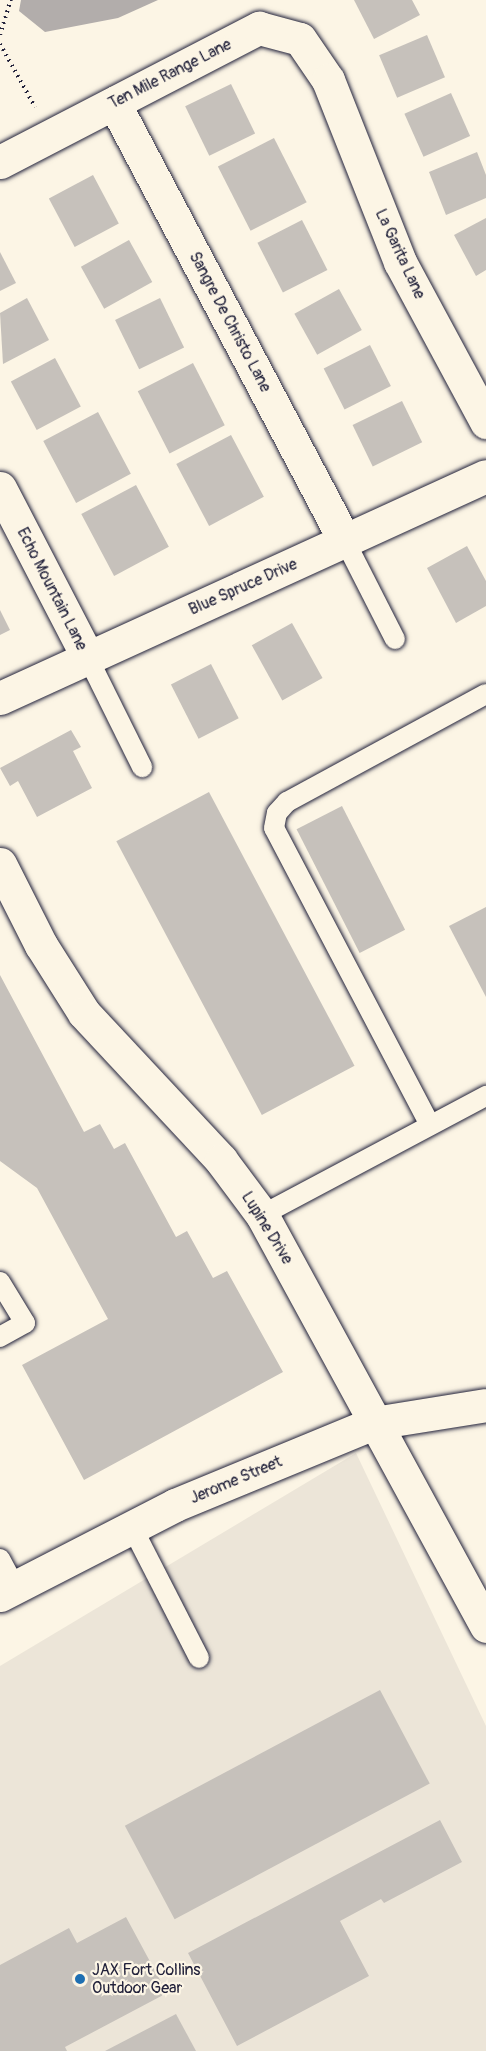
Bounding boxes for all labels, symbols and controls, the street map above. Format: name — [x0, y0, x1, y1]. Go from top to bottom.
street label: Ten Mile Range Lane — [105, 35, 235, 113]
street label: La Garita Lane — [371, 206, 429, 302]
street label: Sangre De Christo Lane — [185, 249, 275, 395]
street label: Echo Mountain Lane — [13, 524, 91, 654]
street label: Blue Spruce Drive — [186, 555, 300, 619]
street label: Lupine Drive — [237, 1188, 297, 1268]
street label: Jerome Street — [187, 1452, 285, 1508]
place label: JAX Fort Collins Outdoor Gear — [92, 1960, 200, 1998]
marker: JAX Fort Collins Outdoor Gear — [73, 1972, 87, 1986]

